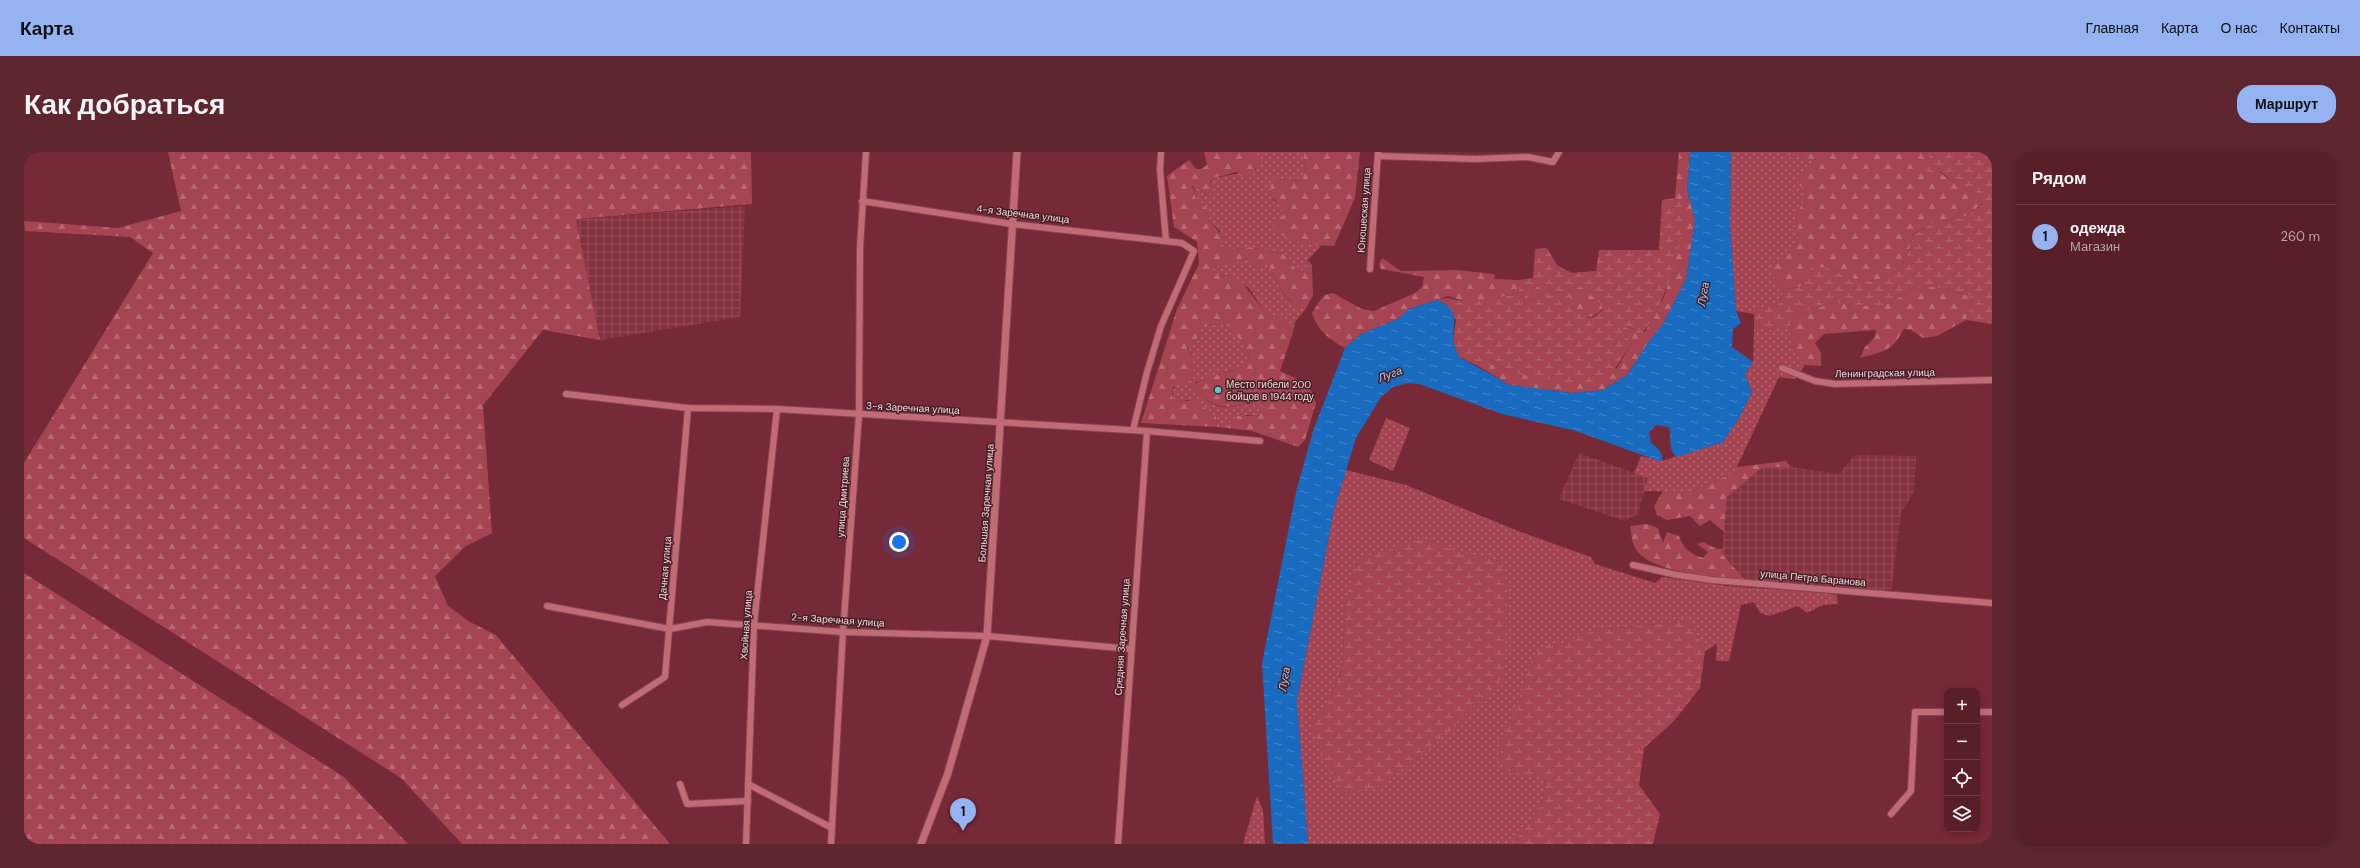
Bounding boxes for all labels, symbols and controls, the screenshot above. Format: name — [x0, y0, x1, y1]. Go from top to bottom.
text: Карта — [20, 16, 74, 41]
text: Главная — [2086, 19, 2139, 37]
text: Карта — [2161, 19, 2198, 37]
text: О нас — [2220, 19, 2258, 37]
text: Контакты — [2280, 19, 2340, 37]
button: Маршрут — [2237, 85, 2336, 123]
text: Как добраться — [24, 86, 225, 123]
street label: Юношеская улица — [1355, 166, 1373, 253]
text: Рядом — [2032, 167, 2087, 189]
street label: 4-я Заречная улица — [976, 202, 1071, 226]
text: одежда — [2070, 218, 2125, 238]
text: 1 — [2043, 228, 2047, 245]
text: 260 m — [2280, 228, 2320, 245]
text: Магазин — [2070, 238, 2120, 255]
water label: Луга — [1694, 281, 1712, 308]
water label: Луга — [1375, 363, 1404, 385]
street label: Ленинградская улица — [1835, 366, 1936, 380]
place label: Место гибели 200 бойцов в 1944 году — [1226, 378, 1314, 403]
marker: Место гибели 200 бойцов в 1944 году — [1213, 385, 1223, 395]
street label: 3-я Заречная улица — [866, 399, 961, 417]
street label: Большая Заречная улица — [975, 443, 997, 563]
street label: улица Дмитриева — [834, 455, 852, 538]
your location — [889, 532, 909, 552]
street label: Дачная улица — [656, 535, 674, 600]
street label: улица Петра Баранова — [1760, 567, 1867, 589]
street label: Средняя Заречная улица — [1111, 578, 1133, 696]
street label: Хвойная улица — [737, 589, 755, 660]
street label: 2-я Заречная улица — [791, 610, 886, 630]
water label: Луга — [1275, 666, 1293, 693]
map controls — [1944, 688, 1980, 832]
button: + — [1944, 688, 1980, 724]
button: − — [1944, 724, 1980, 760]
button: locate — [1944, 760, 1980, 796]
button: layers — [1944, 796, 1980, 832]
pin: 1 — [950, 798, 976, 831]

